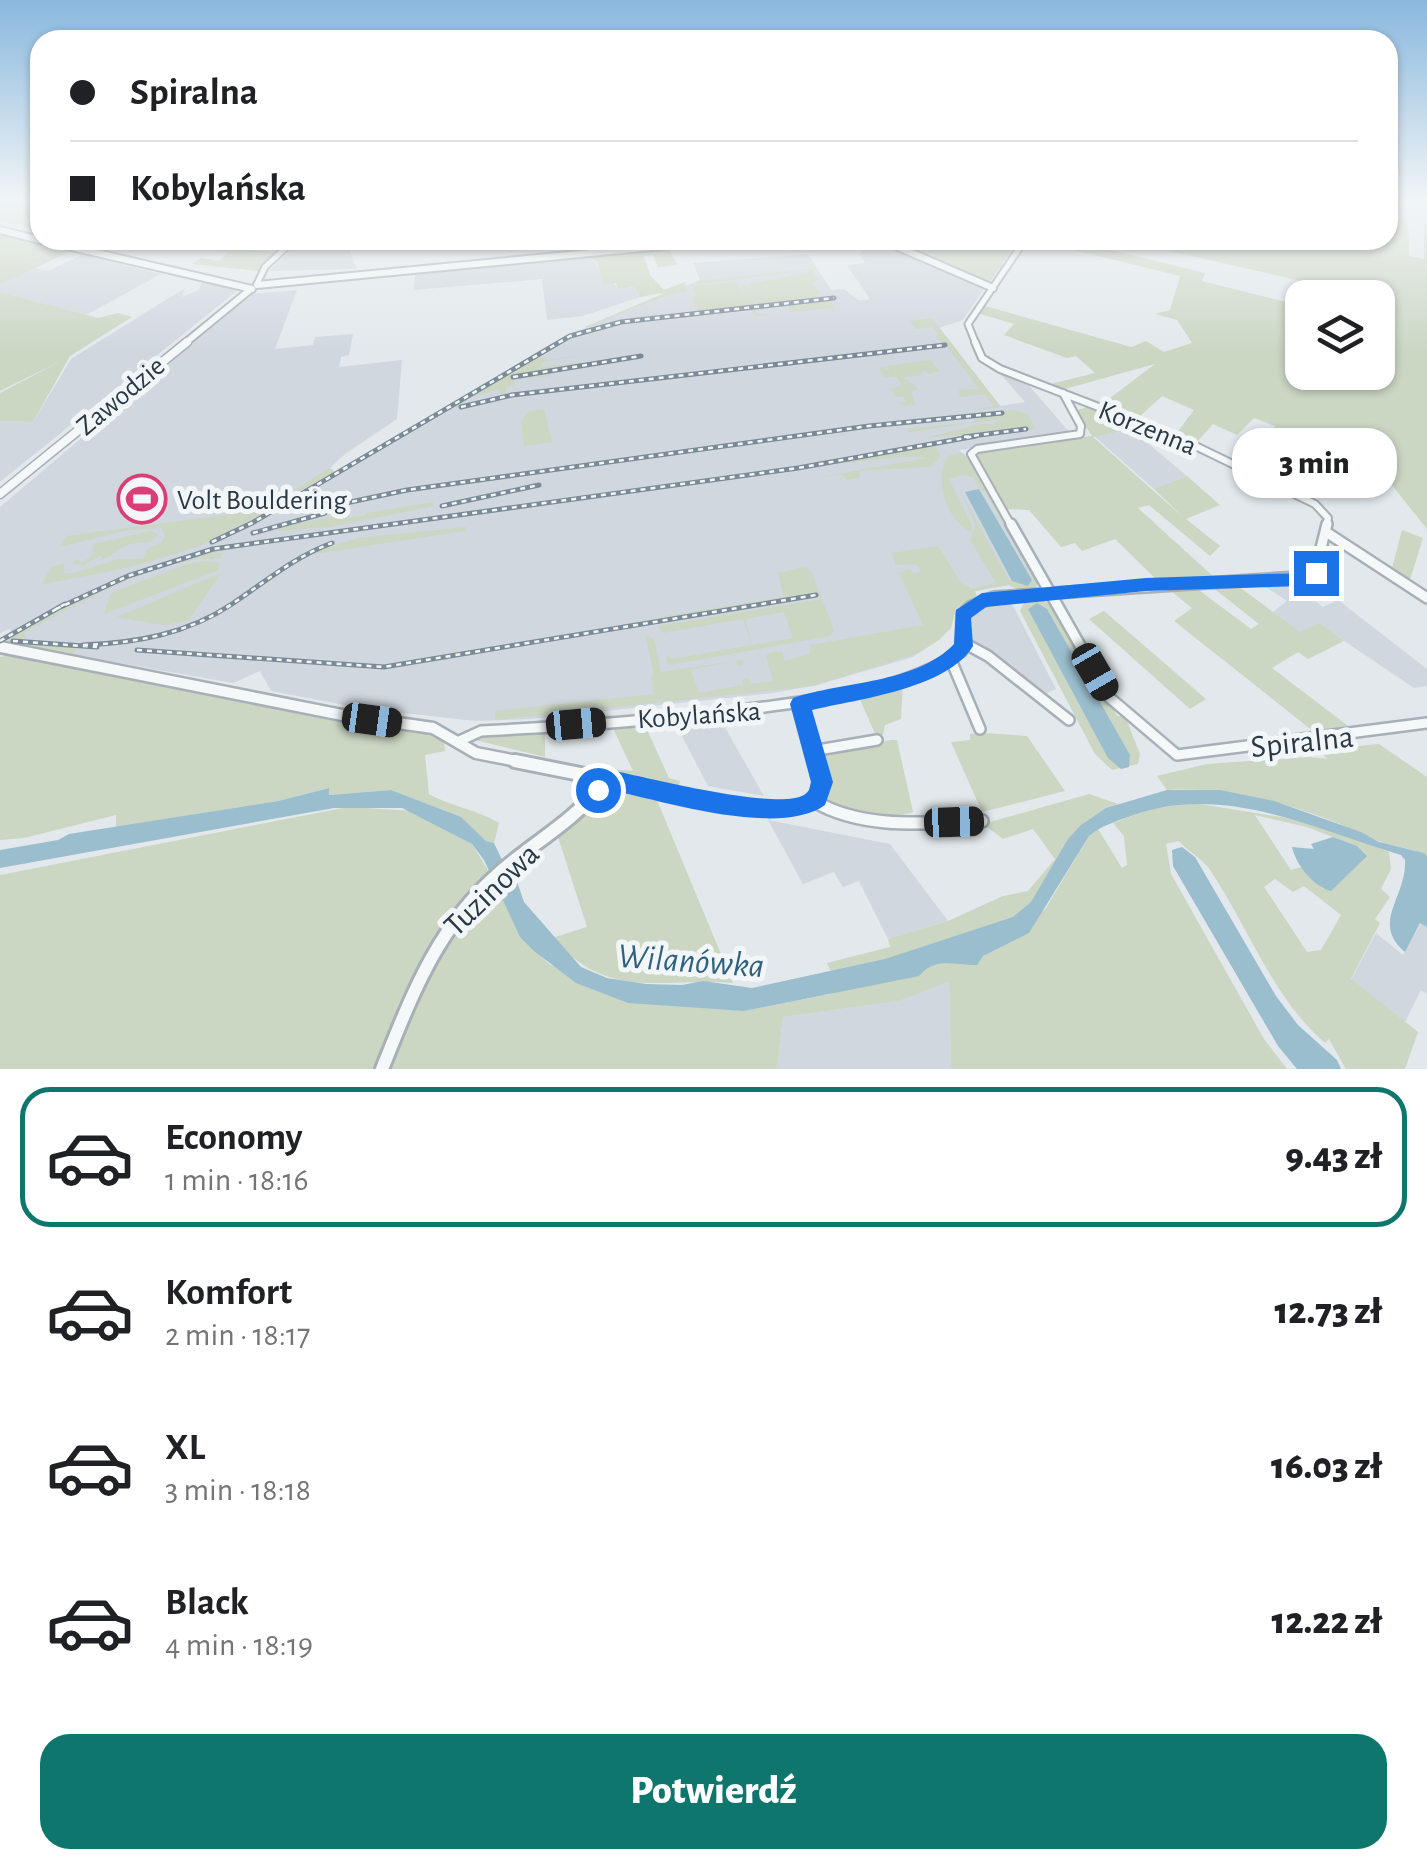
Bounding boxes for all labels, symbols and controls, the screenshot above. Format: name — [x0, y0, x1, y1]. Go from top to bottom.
text: Spiralna — [130, 74, 258, 112]
text: Kobylańska — [130, 170, 306, 208]
map controls — [1285, 280, 1395, 390]
button: layers — [1285, 280, 1395, 390]
street label: Zawodzie — [72, 352, 171, 441]
street label: Korzenna — [1094, 397, 1200, 461]
callout: 3 min — [1234, 428, 1398, 498]
text: 3 min — [1279, 447, 1350, 479]
sports icon: Volt Bouldering — [116, 473, 168, 525]
place label: Volt Bouldering — [177, 487, 347, 515]
route end — [1294, 551, 1339, 596]
car — [1067, 639, 1123, 705]
street label: Kobylańska — [636, 698, 762, 734]
car — [340, 701, 404, 739]
car — [545, 706, 607, 742]
street label: Spiralna — [1249, 721, 1355, 763]
route start — [576, 768, 621, 813]
car — [923, 806, 985, 838]
street label: Tuzinowa — [438, 837, 545, 942]
water label: Wilanówka — [616, 939, 765, 984]
icon: car — [45, 1112, 135, 1202]
text: Economy — [165, 1119, 303, 1157]
text: 9.43 zł — [1285, 1138, 1382, 1176]
text: 1 min · 18:16 — [165, 1164, 309, 1196]
icon: car — [45, 1267, 135, 1357]
text: Komfort — [165, 1274, 292, 1312]
text: 12.73 zł — [1274, 1293, 1382, 1331]
text: 2 min · 18:17 — [165, 1319, 310, 1351]
icon: car — [45, 1422, 135, 1512]
text: XL — [165, 1429, 205, 1467]
text: 16.03 zł — [1271, 1448, 1382, 1486]
text: 3 min · 18:18 — [165, 1474, 311, 1506]
icon: car — [45, 1577, 135, 1667]
text: Black — [165, 1584, 249, 1622]
text: 12.22 zł — [1271, 1603, 1382, 1641]
text: 4 min · 18:19 — [165, 1629, 313, 1661]
button: Potwierdź — [40, 1734, 1387, 1849]

